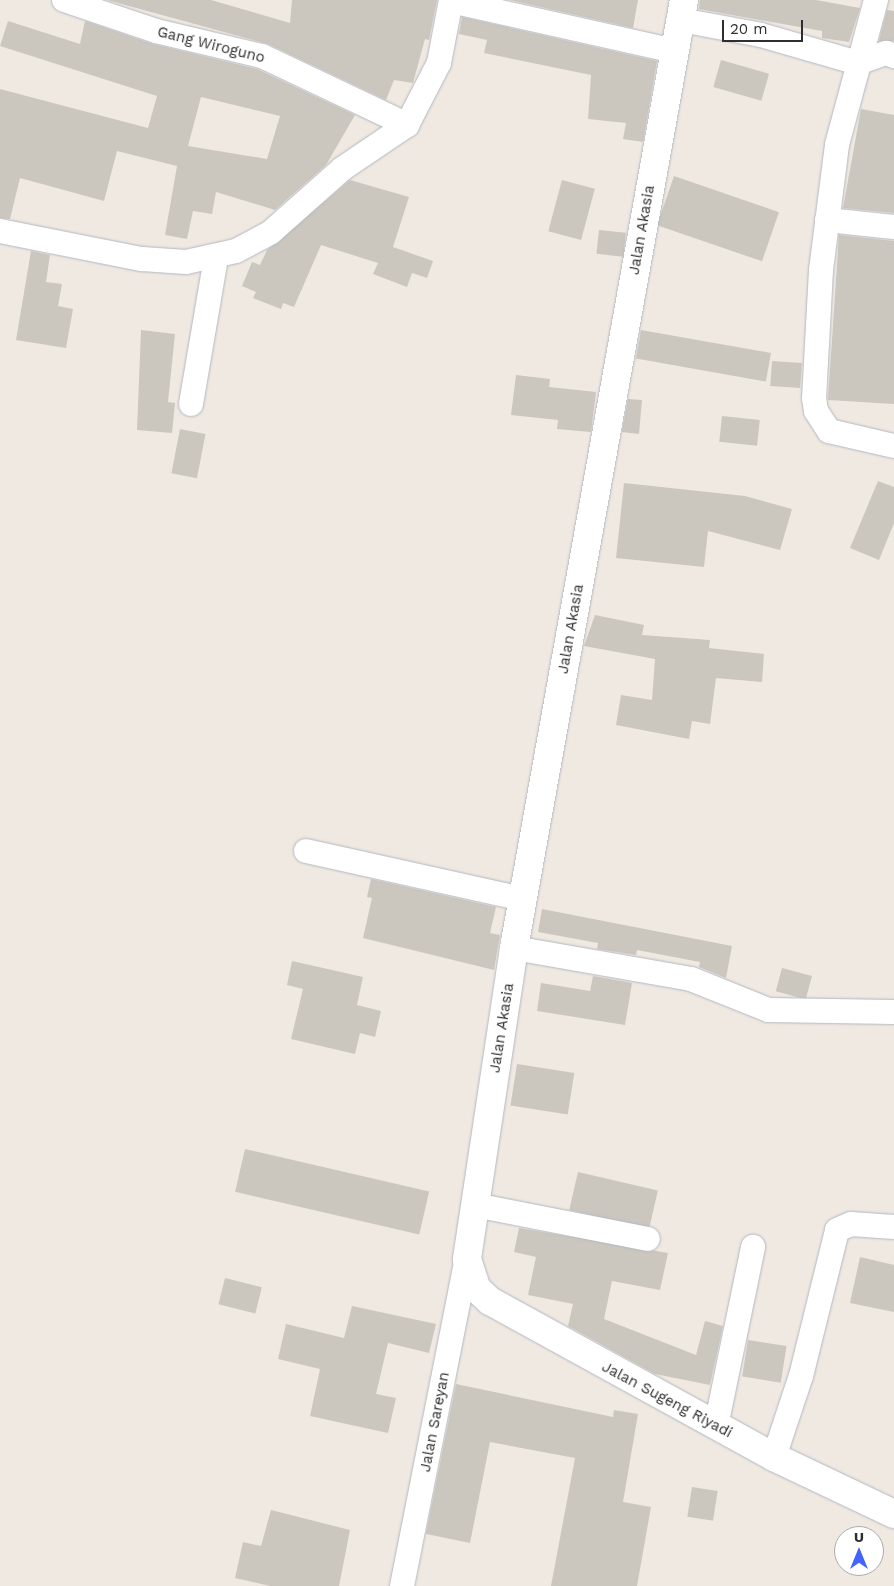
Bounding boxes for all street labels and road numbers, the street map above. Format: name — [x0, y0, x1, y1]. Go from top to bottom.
street label: Gang Wiroguno — [155, 23, 267, 67]
street label: Jalan Akasia — [625, 183, 659, 277]
street label: Jalan Akasia — [554, 582, 588, 676]
street label: Jalan Akasia — [486, 981, 518, 1075]
street label: Jalan Sugeng Riyadi — [599, 1358, 735, 1442]
street label: Jalan Sareyan — [416, 1370, 454, 1474]

